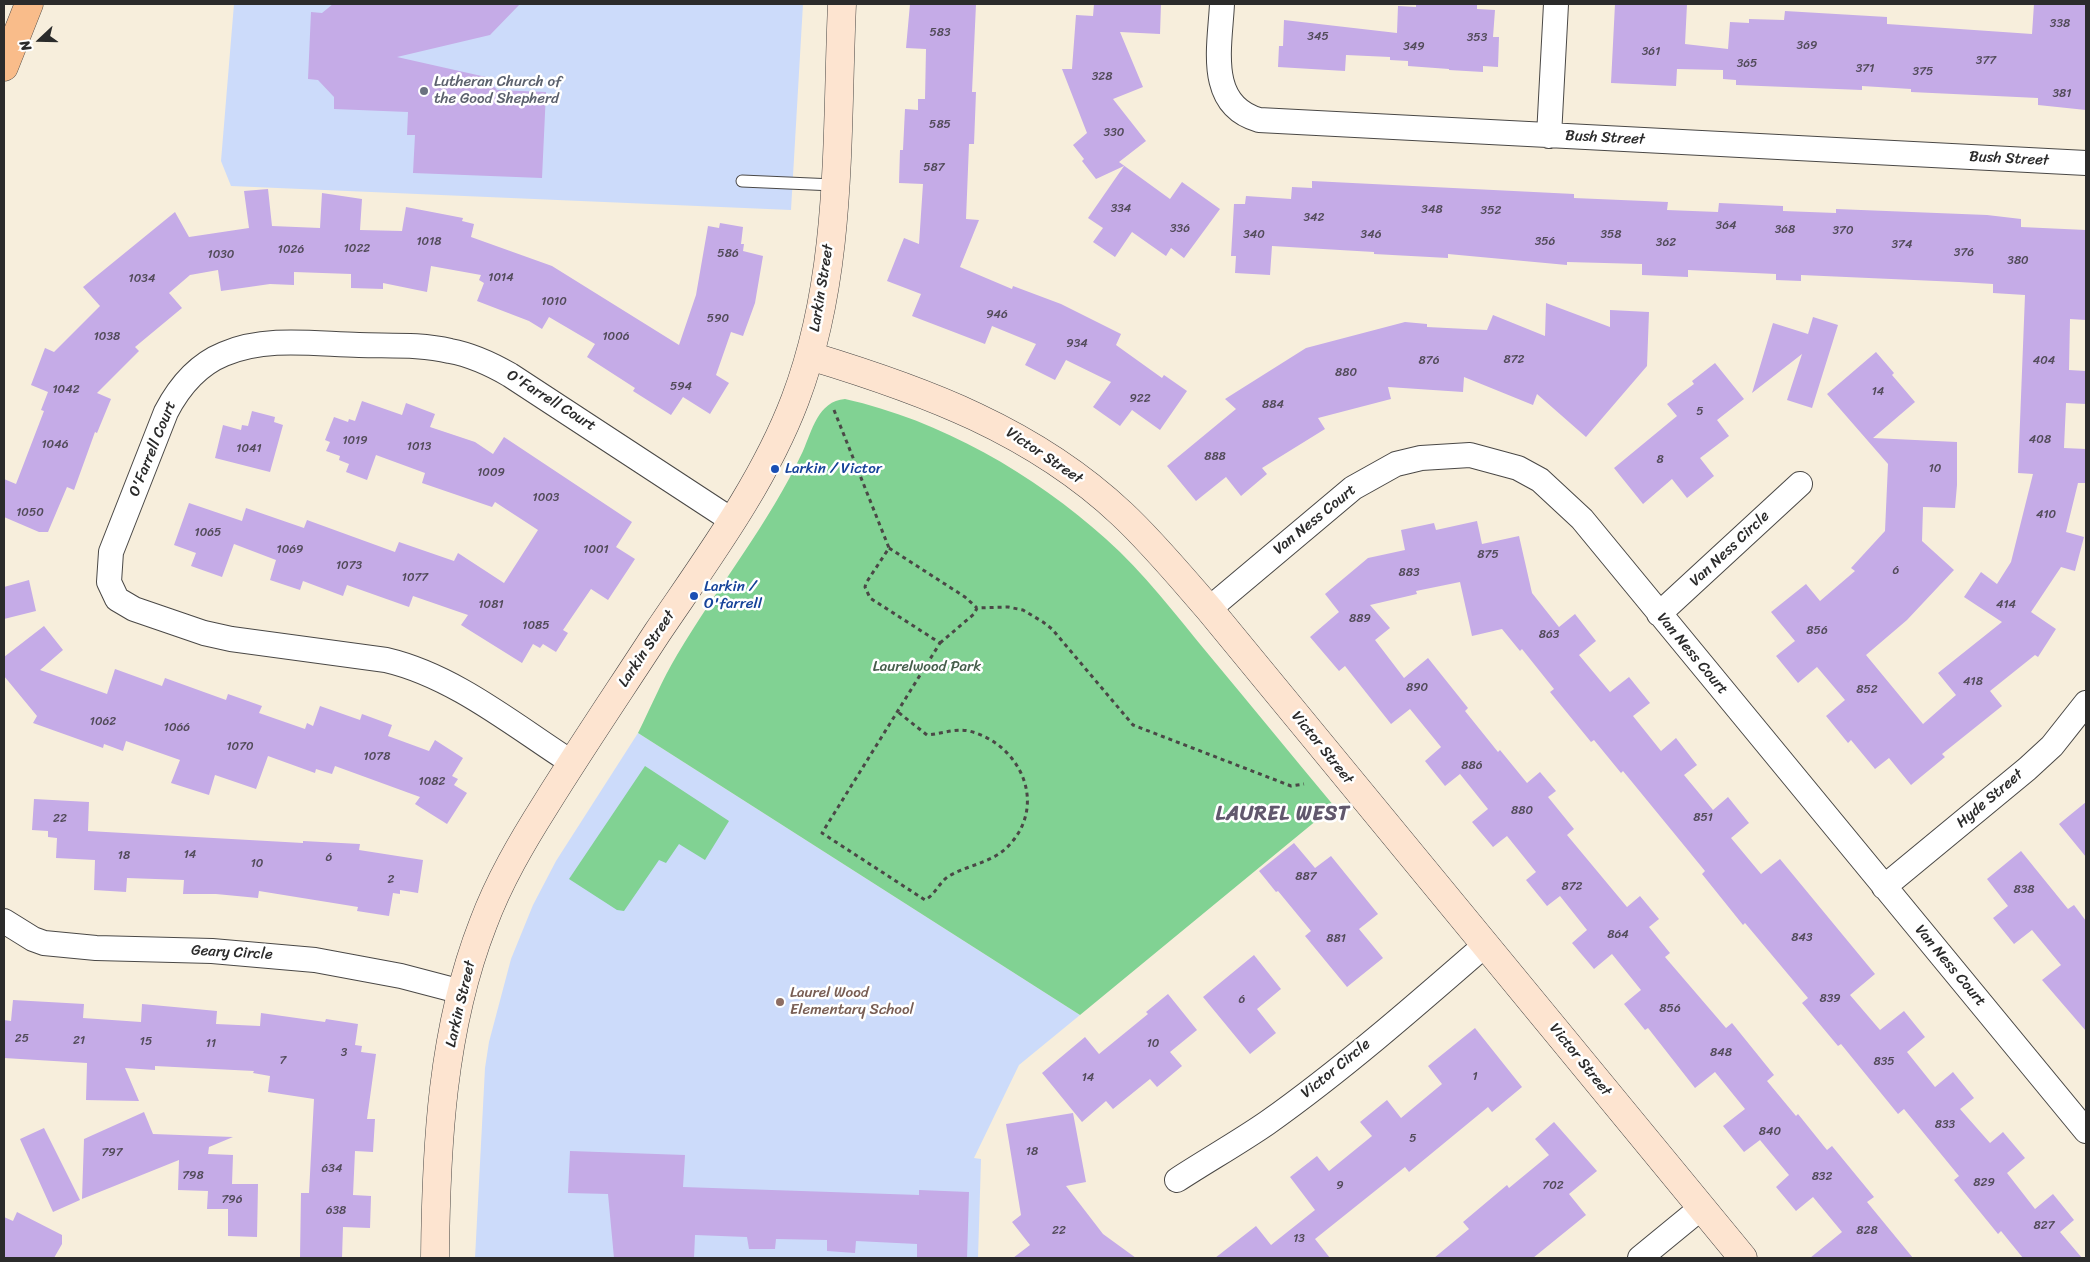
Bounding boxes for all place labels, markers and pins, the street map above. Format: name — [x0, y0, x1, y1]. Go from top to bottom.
place label: Lutheran Church of the Good Shepherd — [434, 73, 562, 108]
marker: Lutheran Church of the Good Shepherd — [418, 85, 430, 97]
place label: Larkin / Victor — [785, 460, 882, 478]
marker: Larkin / Victor — [769, 463, 781, 475]
place label: Larkin / O'farrell — [704, 578, 762, 613]
marker: Larkin / O'farrell — [688, 590, 700, 602]
place label: Laurel Wood Elementary School — [790, 984, 914, 1019]
marker: Laurel Wood Elementary School — [774, 996, 786, 1008]

